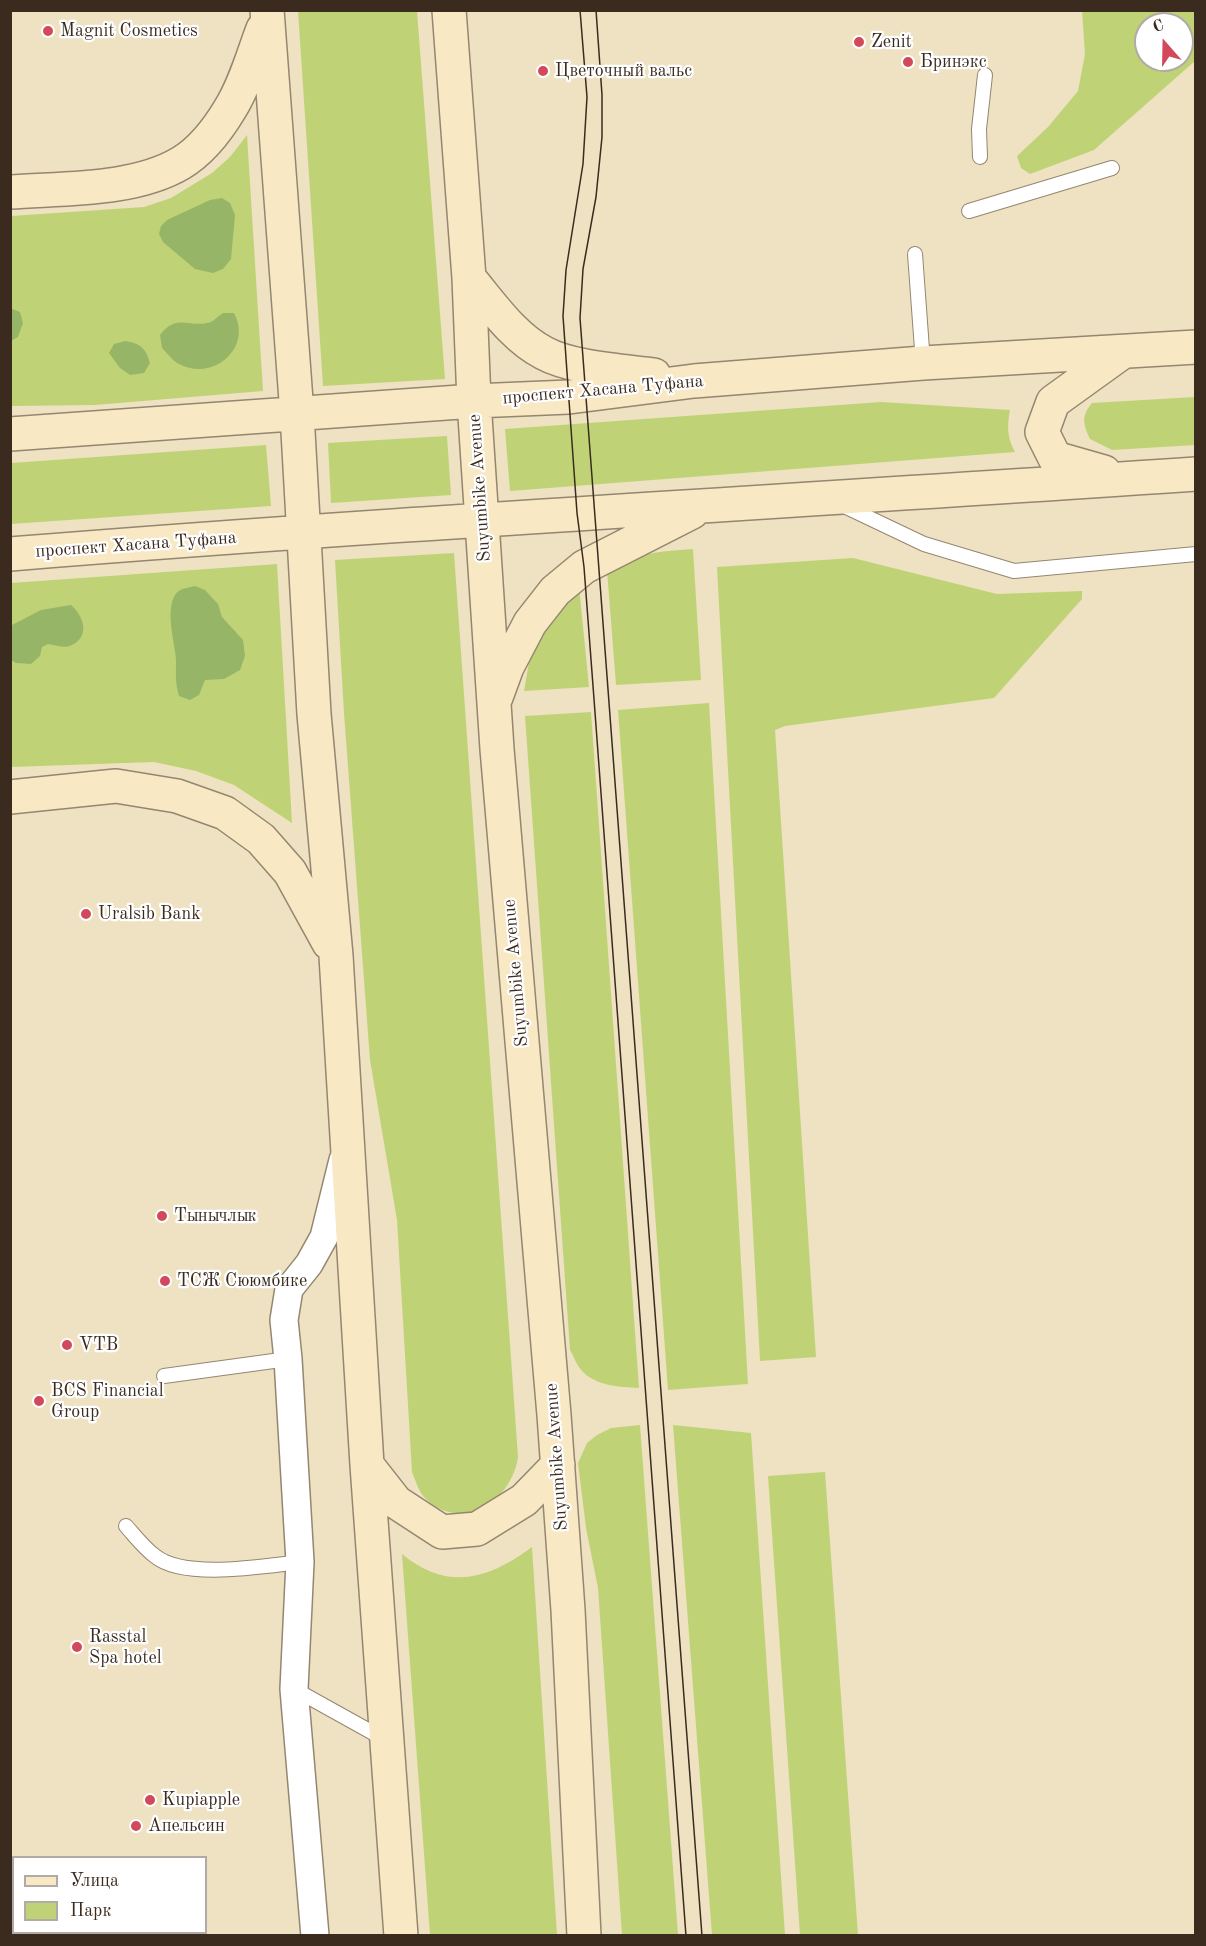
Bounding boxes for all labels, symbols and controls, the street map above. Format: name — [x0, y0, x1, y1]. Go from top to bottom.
north arrow — [1134, 12, 1194, 72]
text: С — [1151, 18, 1166, 36]
place label: Magnit Cosmetics — [60, 20, 198, 42]
marker: Magnit Cosmetics — [41, 24, 55, 38]
place label: Zenit — [871, 31, 912, 53]
marker: Zenit — [852, 35, 866, 49]
place label: Бринэкс — [920, 51, 987, 73]
marker: Бринэкс — [901, 55, 915, 69]
place label: Цветочный вальс — [555, 60, 692, 82]
marker: Цветочный вальс — [536, 64, 550, 78]
street label: проспект Хасана Туфана — [502, 370, 704, 410]
street label: Suyumbike Avenue — [464, 413, 496, 563]
street label: проспект Хасана Туфана — [35, 527, 237, 563]
street label: Suyumbike Avenue — [499, 898, 533, 1048]
place label: Uralsib Bank — [98, 903, 200, 925]
marker: Uralsib Bank — [79, 907, 93, 921]
place label: Тынычлык — [174, 1205, 257, 1227]
marker: Тынычлык — [155, 1209, 169, 1223]
place label: ТСЖ Сююмбике — [177, 1270, 307, 1292]
marker: ТСЖ Сююмбике — [158, 1274, 172, 1288]
place label: VTB — [79, 1334, 118, 1356]
marker: VTB — [60, 1338, 74, 1352]
place label: BCS Financial Group — [51, 1380, 163, 1422]
street label: Suyumbike Avenue — [541, 1382, 573, 1532]
marker: BCS Financial Group — [32, 1394, 46, 1408]
place label: Rasstal Spa hotel — [89, 1626, 162, 1668]
marker: Rasstal Spa hotel — [70, 1640, 84, 1654]
place label: Kupiapple — [162, 1789, 240, 1811]
marker: Kupiapple — [143, 1793, 157, 1807]
place label: Апельсин — [148, 1815, 225, 1837]
marker: Апельсин — [129, 1819, 143, 1833]
legend — [12, 1856, 207, 1934]
text: Улица — [70, 1872, 119, 1890]
text: Парк — [70, 1902, 111, 1920]

